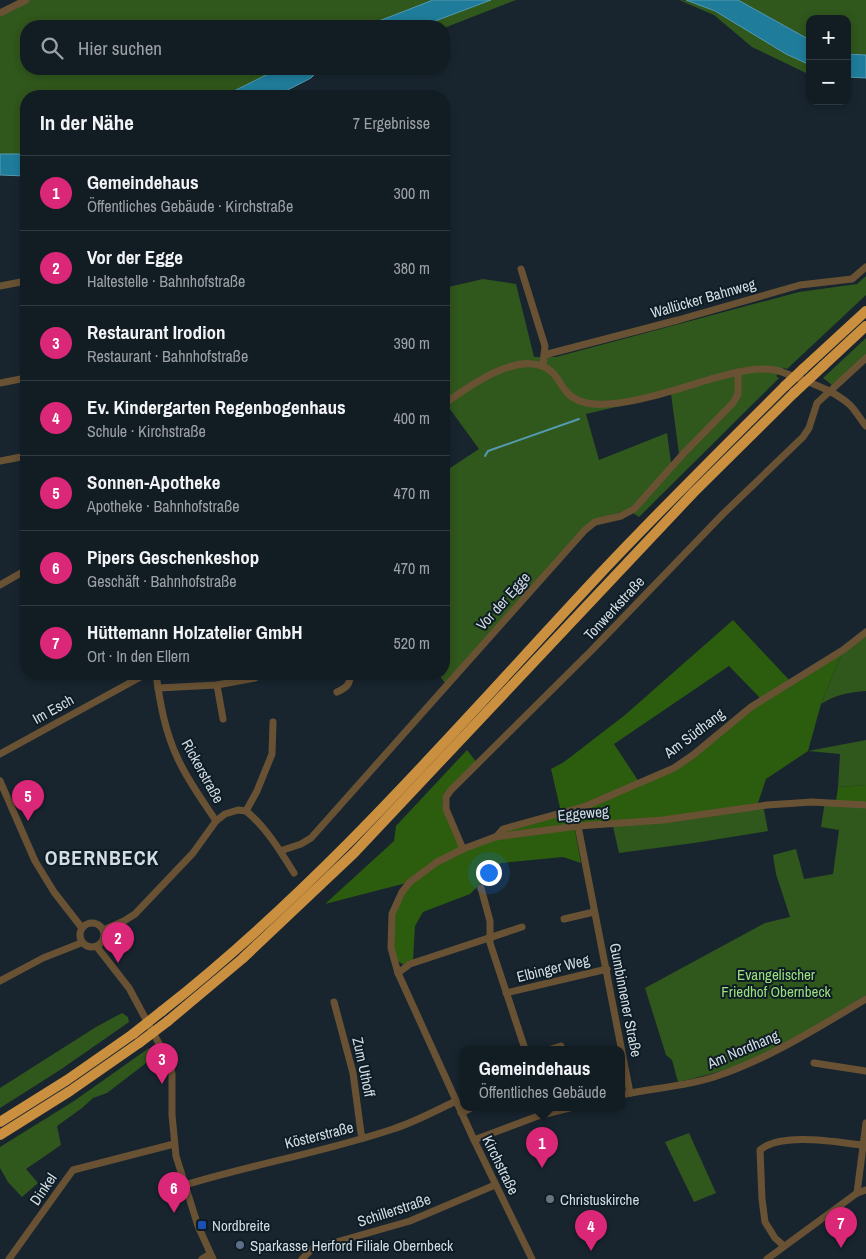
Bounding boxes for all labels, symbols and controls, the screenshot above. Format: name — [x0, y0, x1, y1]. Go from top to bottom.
map controls — [806, 15, 851, 105]
button: + — [806, 15, 851, 60]
search box — [20, 20, 450, 75]
icon: search — [38, 34, 66, 62]
text: Hier suchen — [78, 35, 162, 61]
button: − — [806, 60, 851, 105]
text: In der Nähe — [40, 108, 134, 137]
text: 7 Ergebnisse — [353, 112, 430, 134]
text: Gemeindehaus — [87, 169, 199, 195]
text: 1 — [52, 182, 60, 204]
text: 300 m — [394, 182, 430, 204]
text: Öffentliches Gebäude · Kirchstraße — [87, 195, 293, 217]
text: Vor der Egge — [87, 244, 183, 270]
text: 2 — [52, 257, 60, 279]
text: 380 m — [394, 257, 430, 279]
text: Haltestelle · Bahnhofstraße — [87, 270, 245, 292]
street label: Wallücker Bahnweg — [648, 273, 758, 323]
text: Restaurant Irodion — [87, 319, 226, 345]
text: 3 — [52, 332, 60, 354]
text: 390 m — [394, 332, 430, 354]
text: Restaurant · Bahnhofstraße — [87, 345, 248, 367]
text: Ev. Kindergarten Regenbogenhaus — [87, 394, 346, 420]
text: 4 — [52, 407, 60, 429]
text: 400 m — [394, 407, 430, 429]
text: Schule · Kirchstraße — [87, 420, 206, 442]
text: Sonnen-Apotheke — [87, 469, 220, 495]
text: 5 — [52, 482, 60, 504]
text: 470 m — [394, 482, 430, 504]
text: Apotheke · Bahnhofstraße — [87, 495, 239, 517]
text: Pipers Geschenkeshop — [87, 544, 259, 570]
text: 6 — [52, 557, 60, 579]
text: 470 m — [394, 557, 430, 579]
street label: Vor der Egge — [471, 567, 535, 635]
text: Geschäft · Bahnhofstraße — [87, 570, 237, 592]
street label: Tonwerkstraße — [579, 571, 649, 645]
text: Hüttemann Holzatelier GmbH — [87, 619, 303, 645]
text: 7 — [52, 632, 60, 654]
text: 520 m — [394, 632, 430, 654]
text: Ort · In den Ellern — [87, 645, 190, 667]
street label: Im Esch — [28, 689, 78, 729]
street label: Am Südhang — [658, 703, 729, 763]
street label: Rickerstraße — [177, 735, 229, 807]
pin: 5 — [12, 780, 44, 821]
street label: Eggeweg — [557, 800, 610, 826]
district label: OBERNBECK — [45, 844, 159, 871]
your location — [476, 860, 502, 886]
pin: 2 — [102, 922, 134, 963]
street label: Gumbinnener Straße — [605, 941, 647, 1059]
street label: Elbinger Weg — [514, 949, 592, 987]
park label: Evangelischer Friedhof Obernbeck — [721, 964, 832, 1002]
street label: Am Nordhang — [703, 1024, 782, 1074]
street label: Zum Uthoff — [347, 1035, 381, 1099]
pin: 3 — [146, 1043, 178, 1084]
popup — [460, 1046, 625, 1111]
text: Gemeindehaus — [479, 1055, 590, 1081]
text: Öffentliches Gebäude — [479, 1081, 606, 1103]
street label: Kösterstraße — [282, 1116, 356, 1154]
pin: 1 — [526, 1127, 558, 1168]
street label: Kirchstraße — [478, 1132, 524, 1198]
street label: Dinkel — [25, 1169, 61, 1209]
pin: 6 — [158, 1172, 190, 1213]
street label: Schillerstraße — [355, 1188, 433, 1232]
place label: Christuskirche — [560, 1189, 639, 1210]
marker: Christuskirche — [544, 1193, 556, 1205]
pin: 7 — [825, 1207, 857, 1248]
pin: 4 — [575, 1210, 607, 1251]
place label: Nordbreite — [212, 1215, 270, 1236]
marker: Nordbreite — [196, 1219, 208, 1231]
place label: Sparkasse Herford Filiale Obernbeck — [250, 1235, 454, 1256]
marker: Sparkasse Herford Filiale Obernbeck — [234, 1239, 246, 1251]

